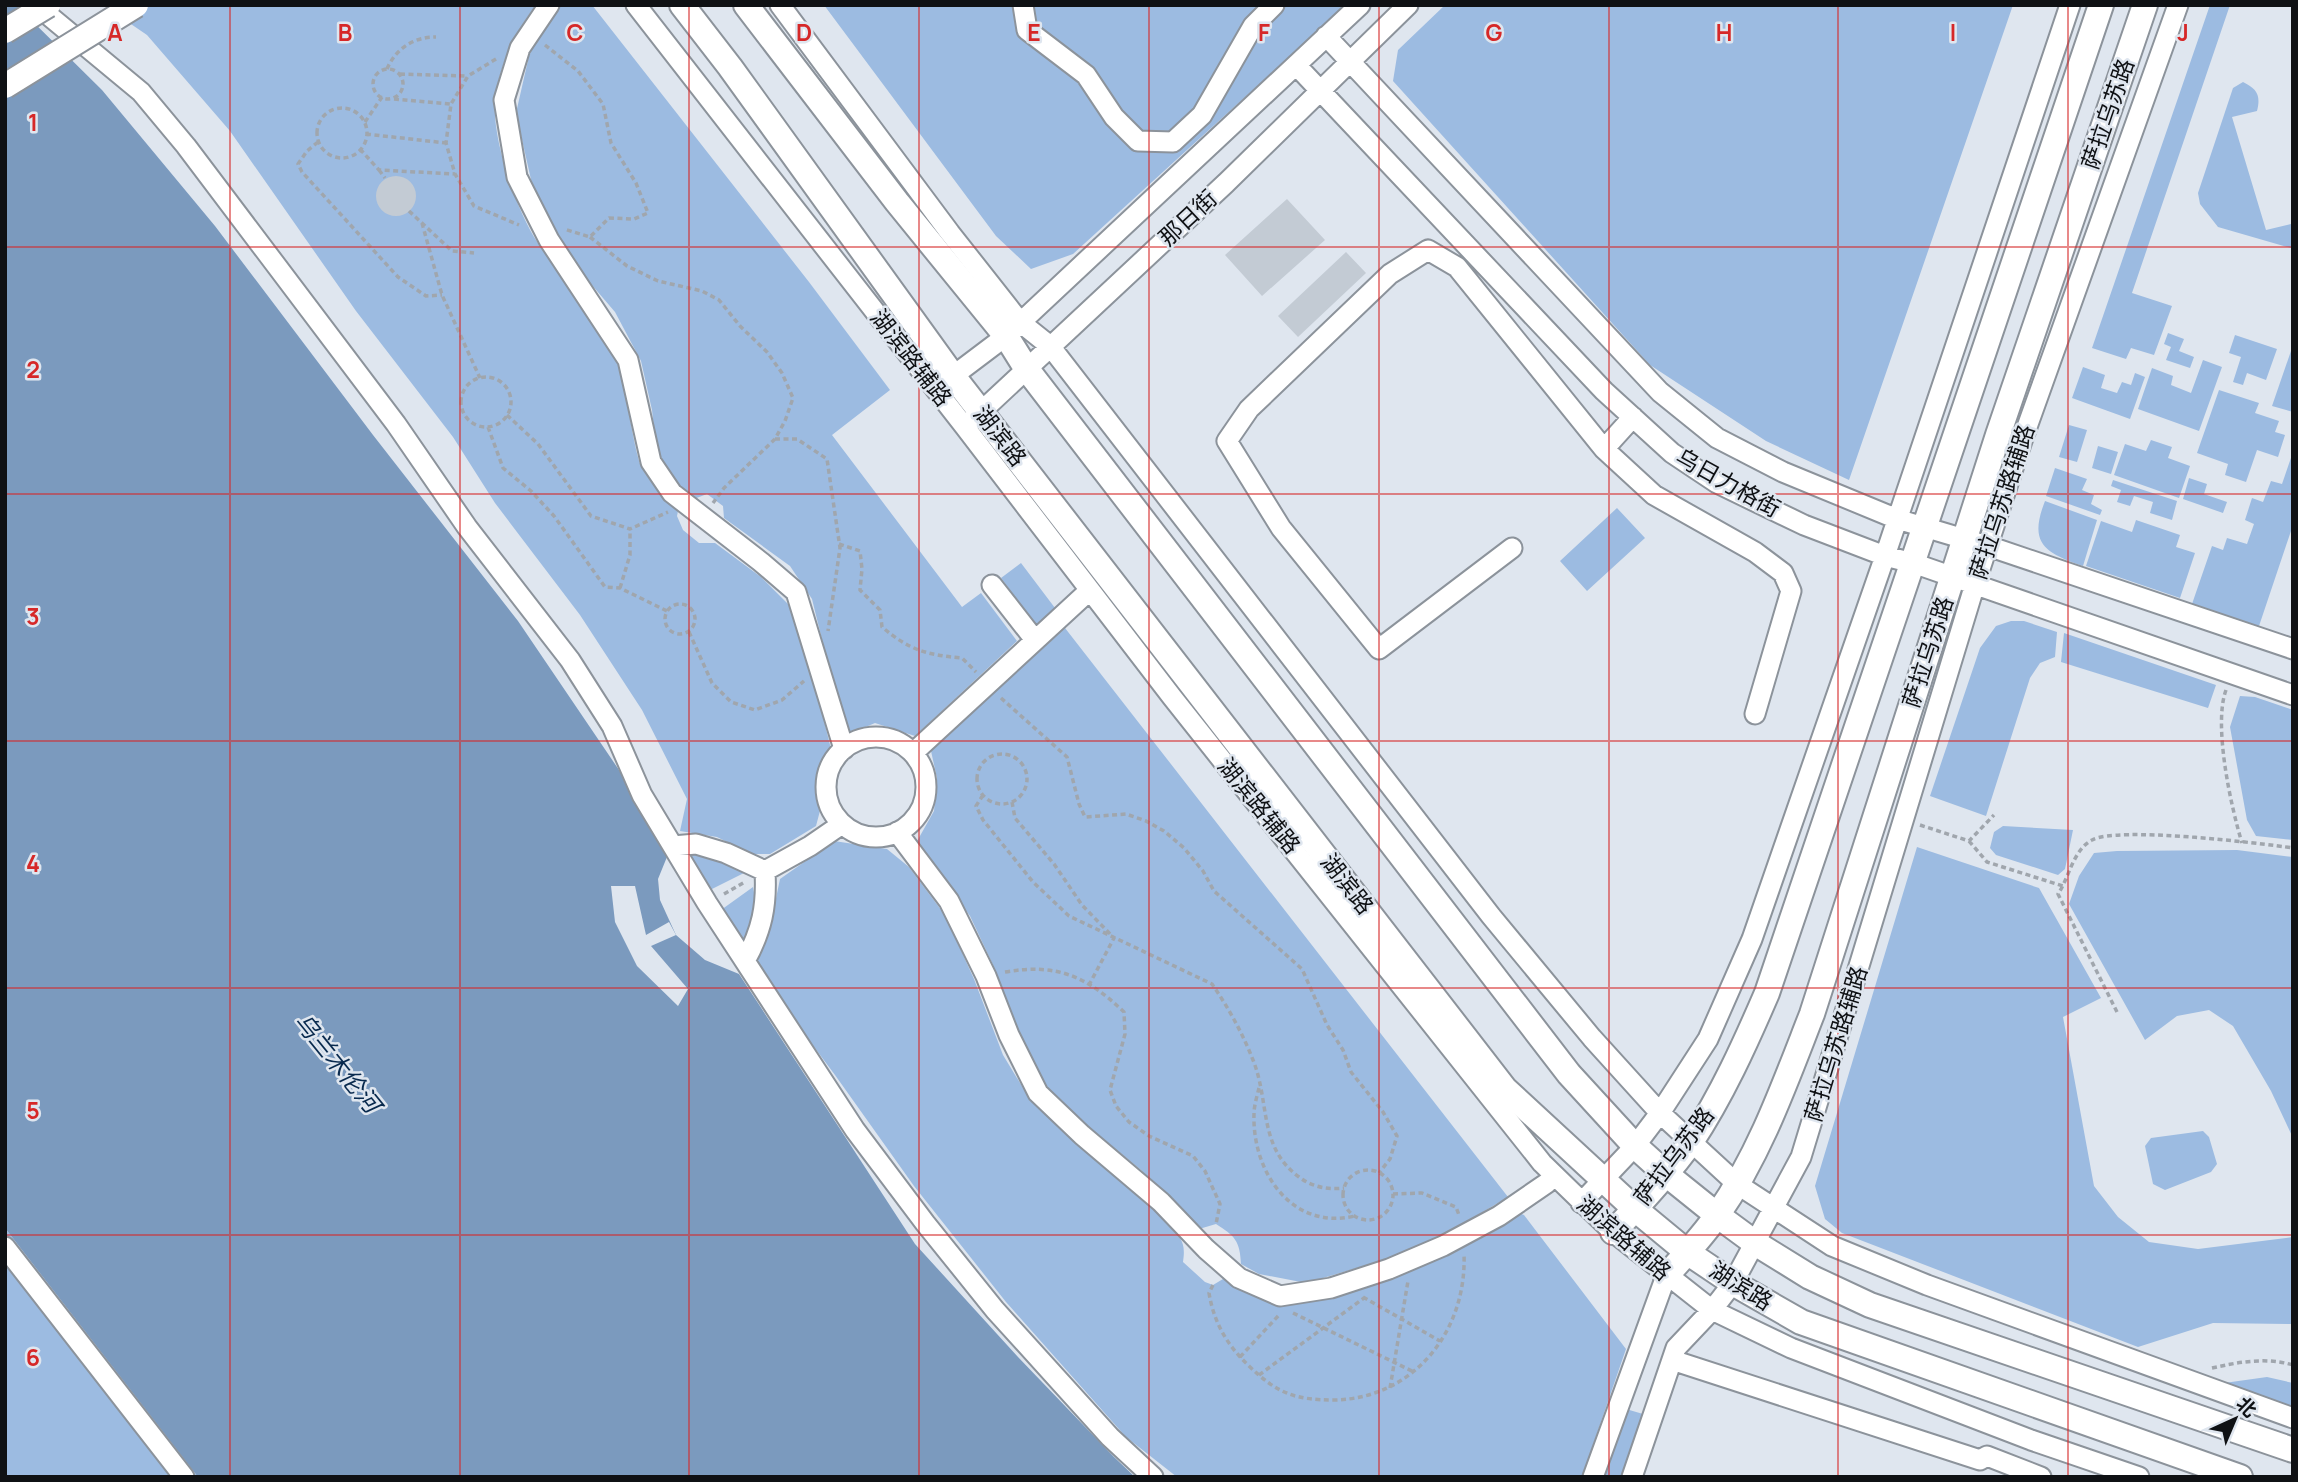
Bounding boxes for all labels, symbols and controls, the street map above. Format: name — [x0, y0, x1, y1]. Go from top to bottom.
text: A — [107, 16, 123, 48]
text: B — [338, 16, 352, 48]
text: C — [567, 16, 584, 48]
text: D — [796, 16, 812, 48]
text: E — [1027, 16, 1041, 48]
text: F — [1258, 16, 1270, 48]
text: G — [1486, 16, 1503, 48]
text: H — [1716, 16, 1732, 48]
text: I — [1950, 16, 1956, 48]
text: J — [2177, 16, 2189, 48]
street label: 萨拉乌苏路 — [2073, 54, 2141, 173]
text: 1 — [28, 106, 38, 138]
street label: 那日街 — [1151, 182, 1223, 252]
street label: 湖滨路辅路 — [864, 302, 960, 413]
text: 2 — [26, 353, 40, 385]
street label: 湖滨路 — [967, 398, 1035, 472]
street label: 萨拉乌苏路辅路 — [1961, 420, 2041, 583]
street label: 乌日力格街 — [1670, 440, 1787, 524]
street label: 萨拉乌苏路 — [1894, 592, 1960, 711]
text: 3 — [26, 600, 40, 632]
street label: 湖滨路辅路 — [1211, 751, 1308, 860]
street label: 湖滨路 — [1314, 846, 1382, 920]
text: 4 — [26, 847, 40, 879]
street label: 萨拉乌苏路辅路 — [1796, 962, 1874, 1125]
water label: 乌兰木伦河 — [288, 1005, 391, 1122]
text: 5 — [26, 1094, 40, 1126]
street label: 萨拉乌苏路 — [1626, 1100, 1721, 1211]
street label: 湖滨路辅路 — [1571, 1187, 1679, 1287]
street label: 湖滨路 — [1704, 1253, 1779, 1317]
text: 6 — [26, 1341, 40, 1373]
north arrow — [2200, 1384, 2270, 1454]
text: 北 — [2231, 1391, 2263, 1423]

